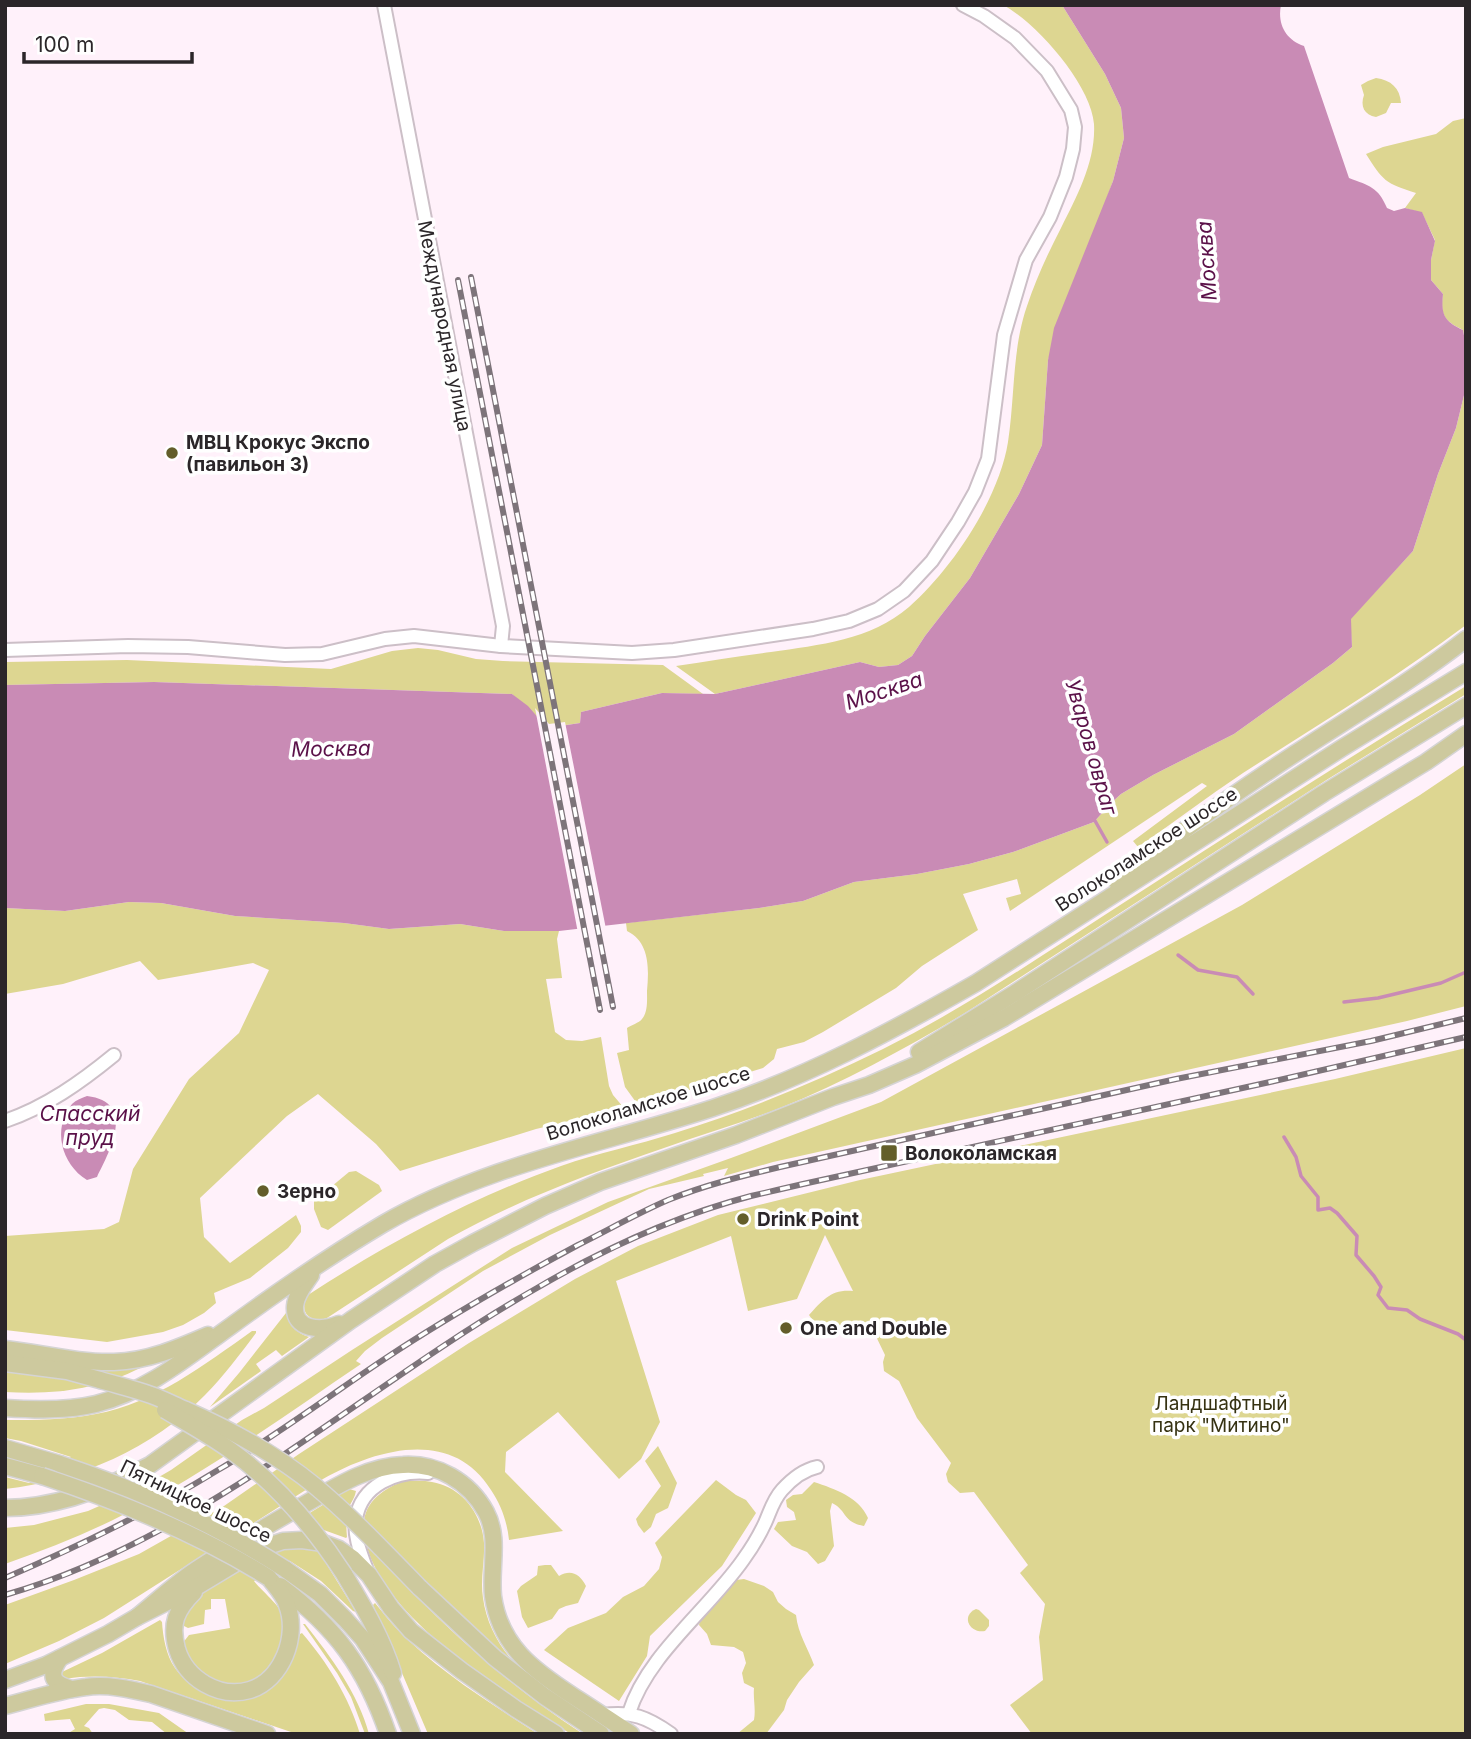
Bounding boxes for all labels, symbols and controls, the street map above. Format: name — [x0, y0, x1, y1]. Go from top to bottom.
scale bar — [24, 21, 192, 65]
text: 100 m — [35, 32, 94, 57]
street label: Международная улица — [413, 219, 476, 434]
water label: Москва — [1191, 220, 1222, 302]
place label: МВЦ Крокус Экспо (павильон 3) — [186, 431, 370, 476]
marker: МВЦ Крокус Экспо (павильон 3) — [164, 445, 180, 461]
water label: Москва — [842, 666, 926, 715]
water label: Уваров овраг — [1060, 676, 1123, 818]
water label: Москва — [291, 735, 371, 762]
street label: Волоколамское шоссе — [1051, 782, 1241, 917]
street label: Волоколамское шоссе — [543, 1061, 753, 1145]
water label: Спасский пруд — [40, 1101, 140, 1150]
place label: Волоколамская — [905, 1142, 1057, 1165]
marker: Волоколамская — [879, 1143, 899, 1163]
place label: Зерно — [277, 1180, 336, 1203]
marker: Зерно — [255, 1183, 271, 1199]
place label: Drink Point — [757, 1208, 859, 1231]
marker: Drink Point — [735, 1211, 751, 1227]
place label: One and Double — [800, 1317, 947, 1340]
marker: One and Double — [778, 1320, 794, 1336]
park label: Ландшафтный парк "Митино" — [1152, 1392, 1290, 1437]
street label: Пятницкое шоссе — [117, 1455, 275, 1548]

